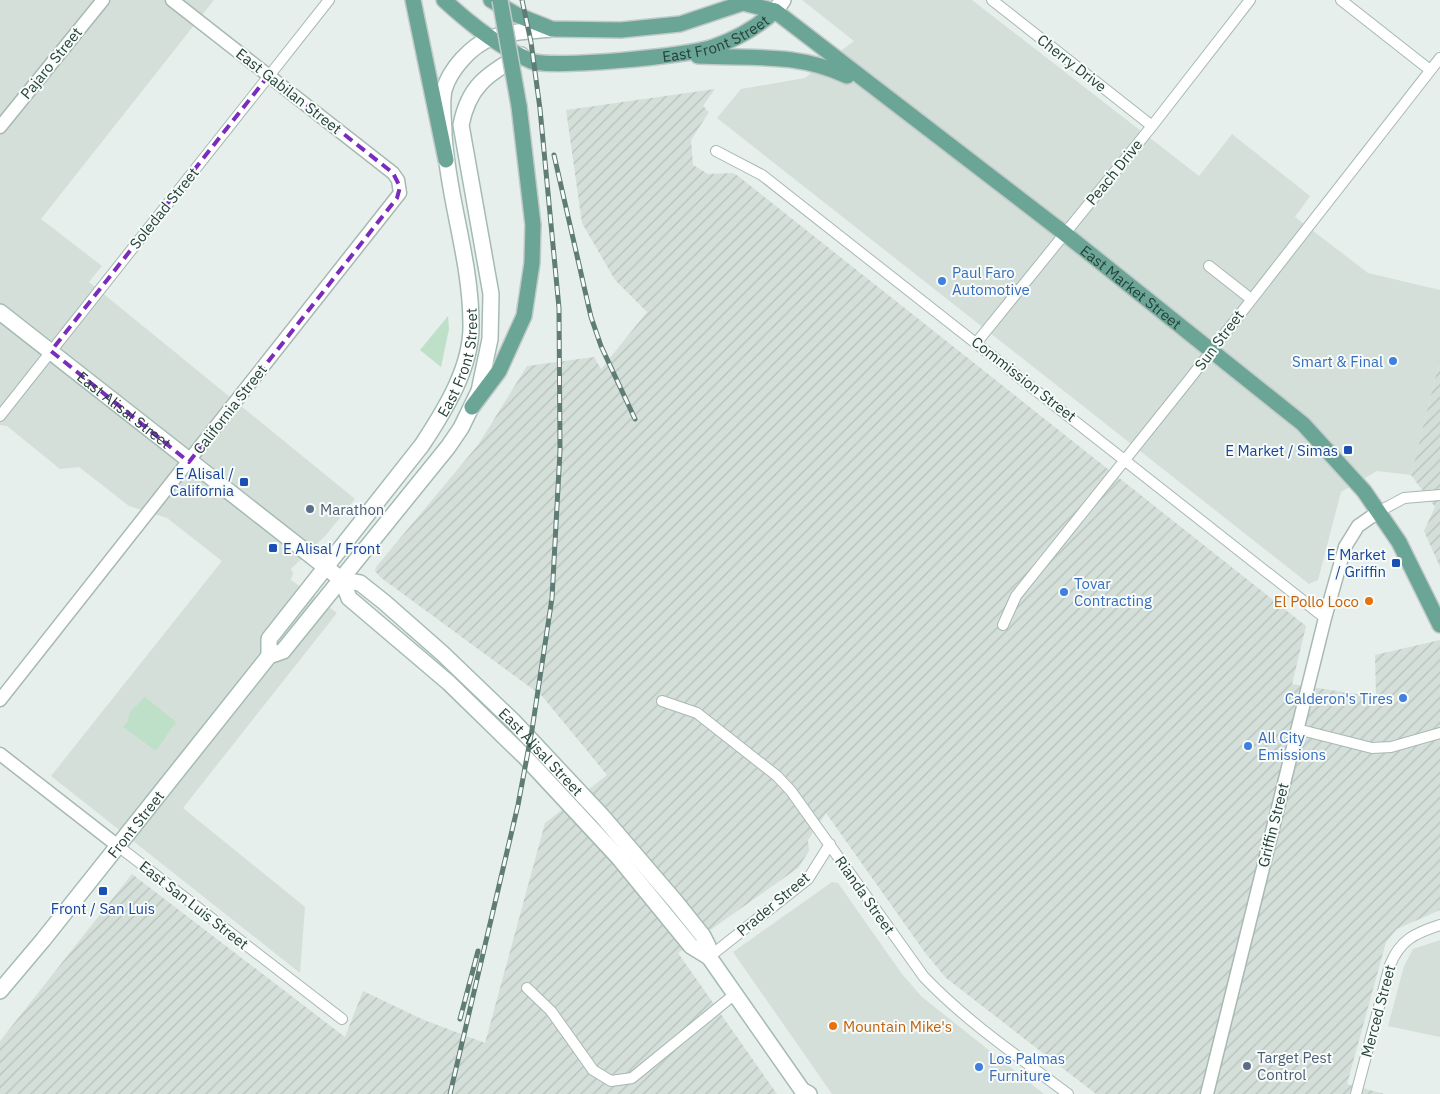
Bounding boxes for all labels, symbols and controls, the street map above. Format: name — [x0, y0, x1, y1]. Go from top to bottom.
street label: East Front Street — [661, 11, 773, 66]
street label: Pajaro Street — [16, 23, 86, 103]
street label: Cherry Drive — [1033, 30, 1111, 96]
street label: East Gabilan Street — [232, 44, 346, 138]
street label: Peach Drive — [1082, 135, 1146, 209]
street label: Soledad Street — [125, 163, 203, 253]
street label: East Market Street — [1077, 241, 1186, 333]
place label: Paul Faro Automotive — [952, 263, 1030, 299]
marker: Paul Faro Automotive — [936, 275, 948, 287]
street label: Sun Street — [1190, 306, 1248, 374]
street label: East Front Street — [433, 307, 481, 420]
street label: Commission Street — [968, 332, 1080, 426]
place label: Smart & Final — [1292, 352, 1383, 371]
marker: Smart & Final — [1387, 355, 1399, 367]
street label: California Street — [189, 360, 271, 458]
street label: East Alisal Street — [73, 367, 175, 452]
place label: E Market / Simas — [1225, 441, 1338, 460]
marker: E Market / Simas — [1342, 444, 1354, 456]
place label: E Alisal / California — [170, 464, 234, 500]
marker: E Alisal / California — [238, 476, 250, 488]
place label: Marathon — [320, 500, 384, 519]
marker: Marathon — [304, 503, 316, 515]
place label: E Alisal / Front — [283, 539, 381, 558]
marker: E Alisal / Front — [267, 542, 279, 554]
place label: E Market / Griffin — [1327, 545, 1386, 581]
marker: E Market / Griffin — [1390, 557, 1402, 569]
place label: Tovar Contracting — [1074, 574, 1152, 610]
marker: Tovar Contracting — [1058, 586, 1070, 598]
place label: El Pollo Loco — [1274, 592, 1359, 611]
marker: El Pollo Loco — [1363, 595, 1375, 607]
place label: Calderon's Tires — [1285, 689, 1393, 708]
marker: Calderon's Tires — [1397, 692, 1409, 704]
street label: East Alisal Street — [495, 703, 587, 800]
place label: All City Emissions — [1258, 728, 1326, 764]
marker: All City Emissions — [1242, 740, 1254, 752]
street label: Griffin Street — [1253, 781, 1293, 869]
street label: Front Street — [103, 787, 168, 861]
street label: Rianda Street — [831, 852, 899, 938]
street label: East San Luis Street — [136, 857, 252, 953]
street label: Prader Street — [733, 868, 813, 940]
marker: Front / San Luis — [97, 885, 109, 897]
place label: Front / San Luis — [51, 899, 155, 918]
street label: Merced Street — [1357, 963, 1399, 1059]
place label: Mountain Mike's — [843, 1017, 952, 1036]
marker: Mountain Mike's — [827, 1020, 839, 1032]
place label: Target Pest Control — [1257, 1048, 1332, 1084]
place label: Los Palmas Furniture — [989, 1049, 1065, 1085]
marker: Target Pest Control — [1241, 1060, 1253, 1072]
marker: Los Palmas Furniture — [973, 1061, 985, 1073]

